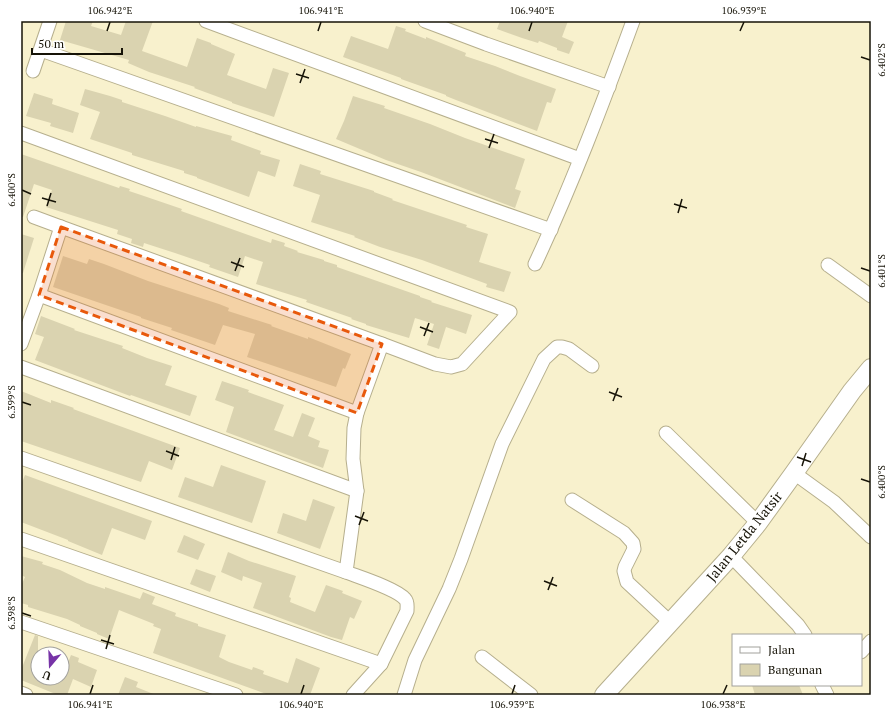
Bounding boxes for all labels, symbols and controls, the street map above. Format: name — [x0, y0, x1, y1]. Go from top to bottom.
text: 106.942°E — [88, 4, 133, 17]
text: 106.941°E — [299, 4, 344, 17]
text: 106.940°E — [510, 4, 555, 17]
text: 106.939°E — [722, 4, 767, 17]
scale bar — [32, 30, 122, 56]
text: 50 m — [38, 36, 65, 51]
text: 6.402°S — [875, 43, 888, 77]
text: 6.400°S — [5, 173, 18, 207]
text: 6.401°S — [875, 254, 888, 288]
text: 6.399°S — [5, 385, 18, 419]
text: 6.400°S — [875, 465, 888, 499]
street label: Jalan Letda Natsir — [702, 486, 787, 585]
text: 6.398°S — [5, 596, 18, 630]
legend — [732, 634, 862, 686]
text: Jalan — [768, 642, 795, 657]
north arrow — [30, 646, 70, 686]
text: Bangunan — [768, 662, 822, 677]
text: U — [41, 668, 53, 683]
text: 106.941°E — [68, 698, 113, 711]
text: 106.940°E — [279, 698, 324, 711]
text: 106.939°E — [490, 698, 535, 711]
text: 106.938°E — [701, 698, 746, 711]

